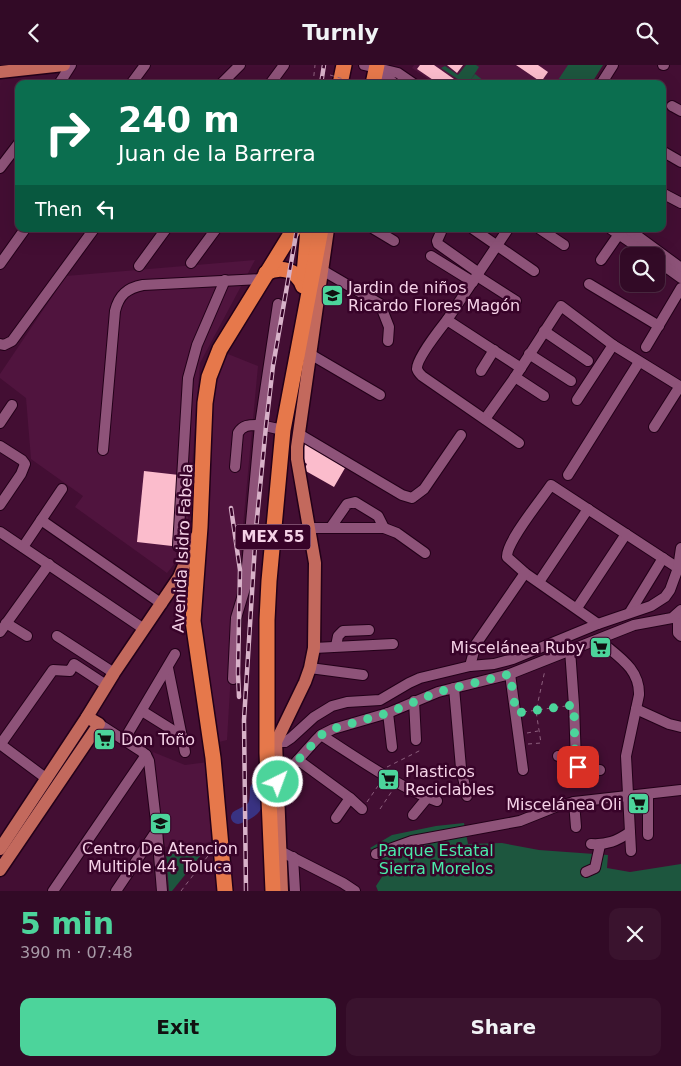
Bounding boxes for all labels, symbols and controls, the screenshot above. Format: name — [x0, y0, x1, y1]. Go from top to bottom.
icon: back — [20, 19, 48, 47]
icon: search — [633, 19, 661, 47]
text: Turnly — [302, 20, 379, 45]
icon: right — [35, 100, 100, 165]
text: 240 m — [118, 100, 240, 140]
text: Juan de la Barrera — [118, 141, 316, 166]
icon: left — [92, 195, 120, 223]
text: Then — [35, 198, 82, 220]
map controls — [620, 247, 665, 292]
button: search — [620, 247, 665, 292]
place label: Jardin de niños Ricardo Flores Magón — [347, 278, 520, 315]
school or university icon: Jardin de niños Ricardo Flores Magón — [320, 284, 344, 308]
street label: Avenida Isidro Fabela — [169, 463, 196, 633]
road number: MEX 55 — [236, 525, 310, 549]
supermarket icon: Miscelánea Ruby — [589, 635, 613, 659]
place label: Miscelánea Ruby — [450, 638, 585, 657]
supermarket icon: Don Toño — [93, 727, 117, 751]
place label: Don Toño — [121, 730, 195, 749]
pin — [557, 746, 599, 788]
icon: arrive — [564, 753, 592, 781]
position arrow — [251, 755, 303, 807]
place label: Plasticos Reciclables — [405, 762, 494, 799]
supermarket icon: Plasticos Reciclables — [377, 768, 401, 792]
supermarket icon: Miscelánea Oli — [626, 792, 650, 816]
place label: Miscelánea Oli — [506, 795, 622, 814]
school or university icon: Centro De Atencion Multiple 44 Toluca — [148, 812, 172, 836]
place label: Centro De Atencion Multiple 44 Toluca — [82, 839, 238, 876]
park label: Parque Estatal Sierra Morelos — [378, 841, 494, 878]
text: 5 min — [20, 906, 114, 941]
button: close — [609, 908, 661, 960]
text: 390 m · 07:48 — [20, 943, 133, 962]
button: Exit — [20, 998, 336, 1056]
button: Share — [346, 998, 661, 1056]

